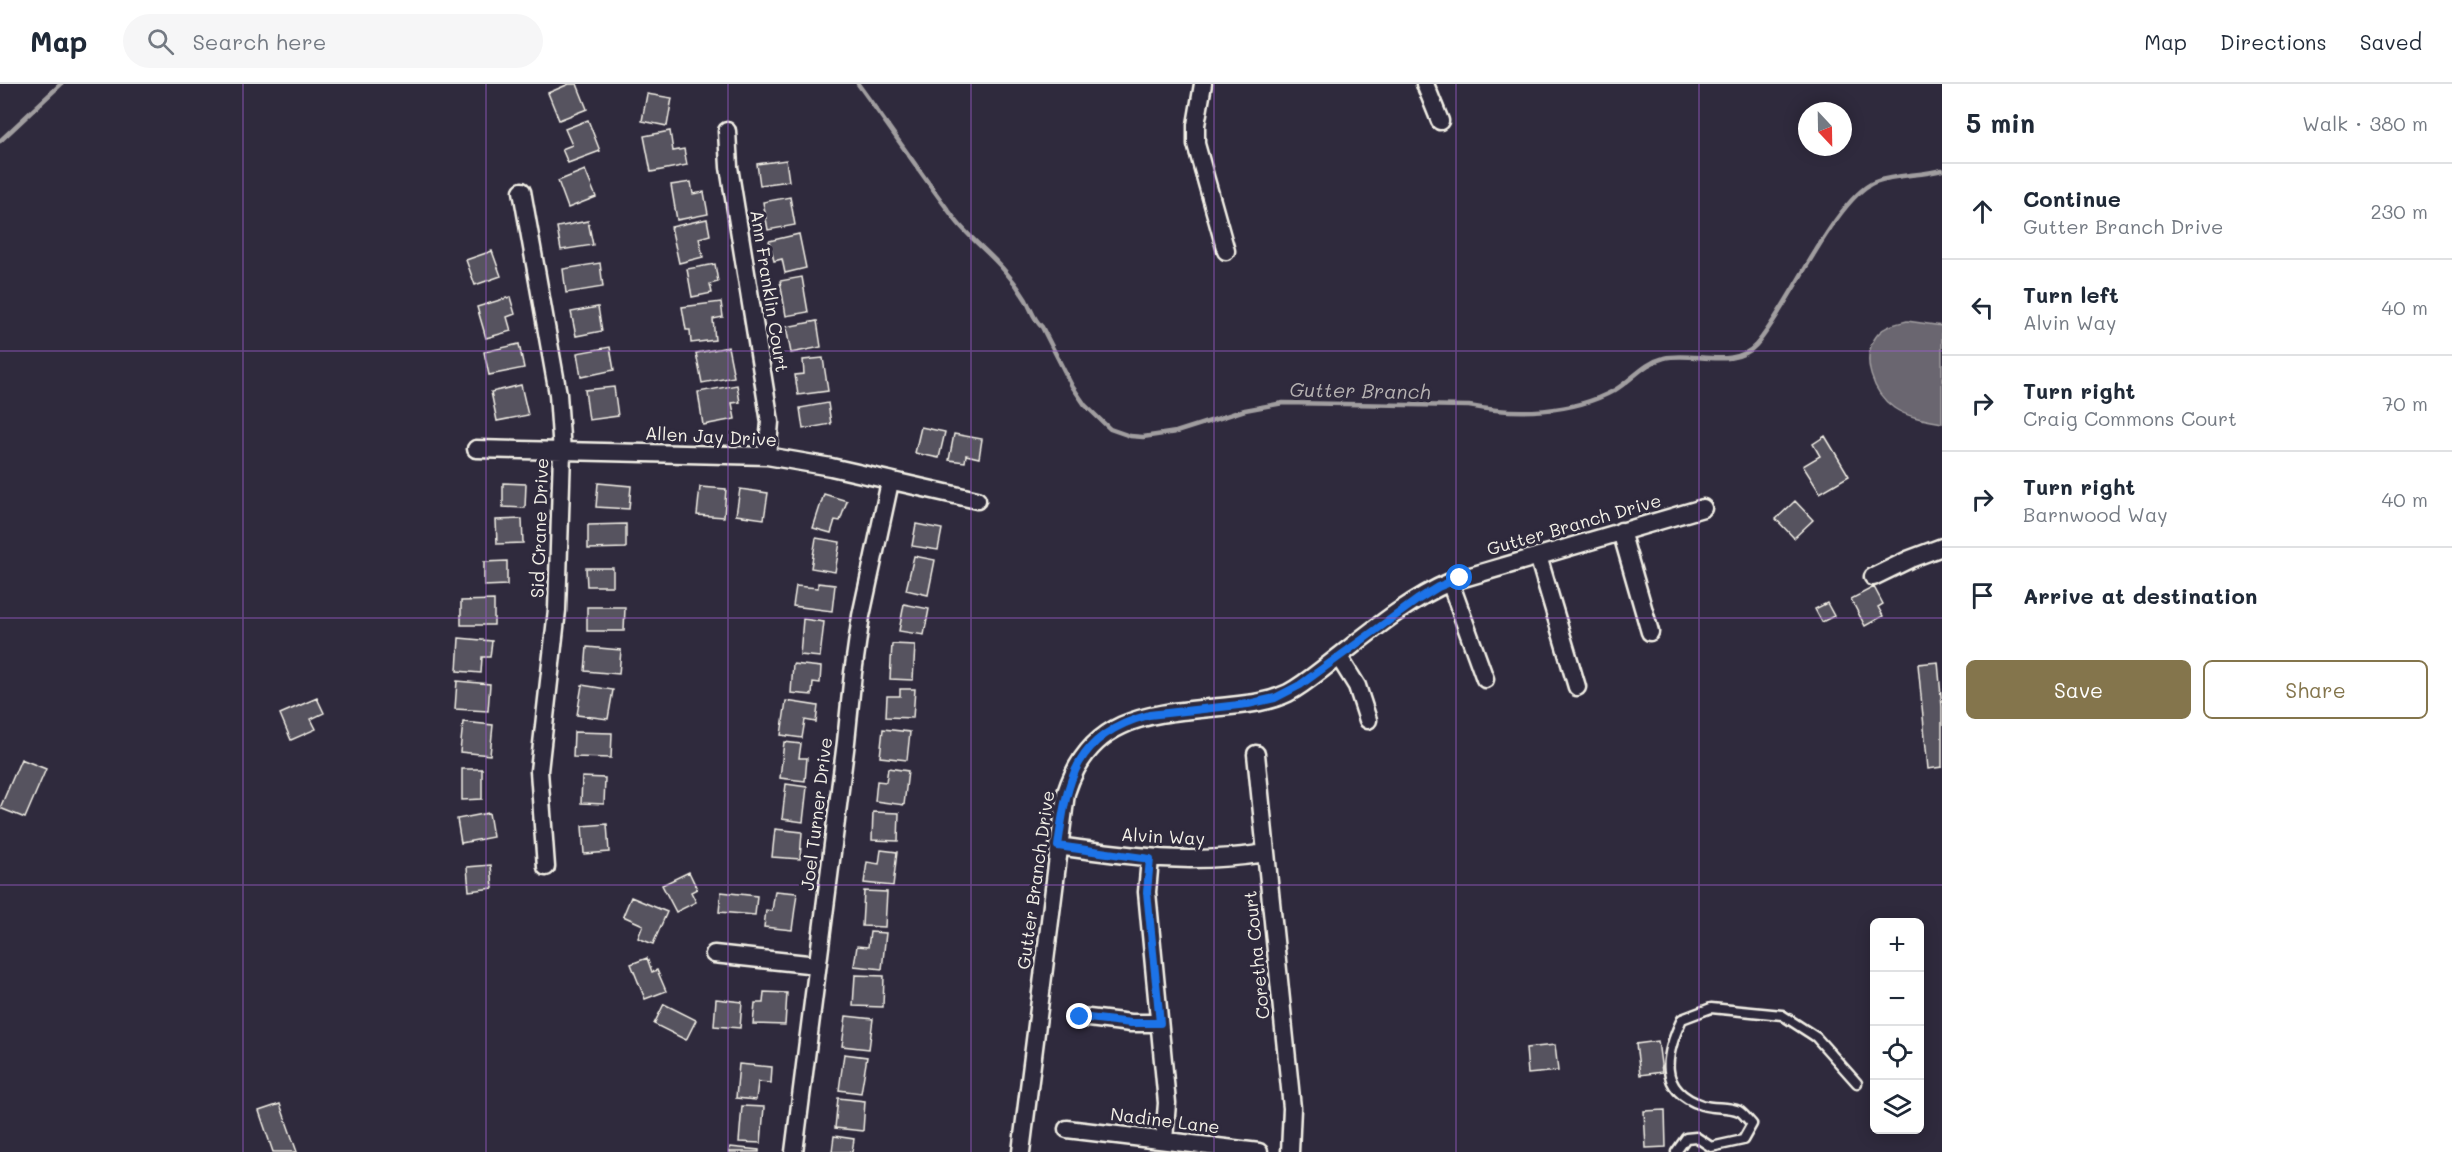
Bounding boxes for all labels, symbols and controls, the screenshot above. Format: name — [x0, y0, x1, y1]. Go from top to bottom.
search box — [123, 14, 543, 68]
text: Map — [30, 23, 87, 59]
icon: search — [144, 25, 177, 58]
text: Search here — [192, 27, 326, 56]
text: Map — [2144, 28, 2187, 55]
text: Directions — [2220, 28, 2327, 55]
text: Saved — [2360, 28, 2422, 55]
north arrow — [1798, 102, 1852, 156]
text: 5 min — [1966, 106, 2035, 140]
text: Walk · 380 m — [2302, 110, 2428, 136]
text: Continue — [2023, 184, 2121, 213]
icon: ahead — [1966, 195, 1999, 228]
text: 230 m — [2370, 198, 2428, 224]
street label: Ann Franklin Court — [745, 208, 795, 374]
text: Gutter Branch Drive — [2023, 213, 2223, 239]
text: Turn left — [2023, 280, 2119, 309]
icon: left — [1966, 291, 1999, 324]
text: 40 m — [2382, 294, 2428, 320]
text: Alvin Way — [2023, 309, 2117, 335]
water label: Gutter Branch — [1289, 376, 1431, 404]
text: Turn right — [2023, 376, 2135, 405]
icon: right — [1966, 387, 1999, 420]
text: 70 m — [2382, 390, 2428, 416]
text: Craig Commons Court — [2023, 405, 2237, 431]
street label: Allen Jay Drive — [644, 421, 778, 451]
street label: Sid Crane Drive — [525, 457, 553, 599]
text: Turn right — [2023, 472, 2135, 501]
icon: right — [1966, 483, 1999, 516]
text: 40 m — [2382, 486, 2428, 512]
street label: Gutter Branch Drive — [1484, 488, 1664, 560]
text: Barnwood Way — [2023, 501, 2168, 527]
route start — [1446, 564, 1472, 590]
icon: arrive — [1966, 579, 1999, 612]
text: Arrive at destination — [2023, 581, 2258, 610]
button: Save — [1966, 660, 2191, 719]
button: Share — [2203, 660, 2428, 719]
street label: Joel Turner Drive — [795, 736, 837, 892]
street label: Gutter Branch Drive — [1011, 789, 1059, 971]
street label: Alvin Way — [1120, 822, 1206, 850]
street label: Coretha Court — [1237, 890, 1275, 1021]
map controls — [1870, 918, 1924, 1134]
button: + — [1870, 918, 1924, 972]
button: − — [1870, 972, 1924, 1026]
route end — [1066, 1003, 1092, 1029]
button: locate — [1870, 1026, 1924, 1080]
button: layers — [1870, 1080, 1924, 1134]
street label: Nadine Lane — [1109, 1101, 1221, 1139]

